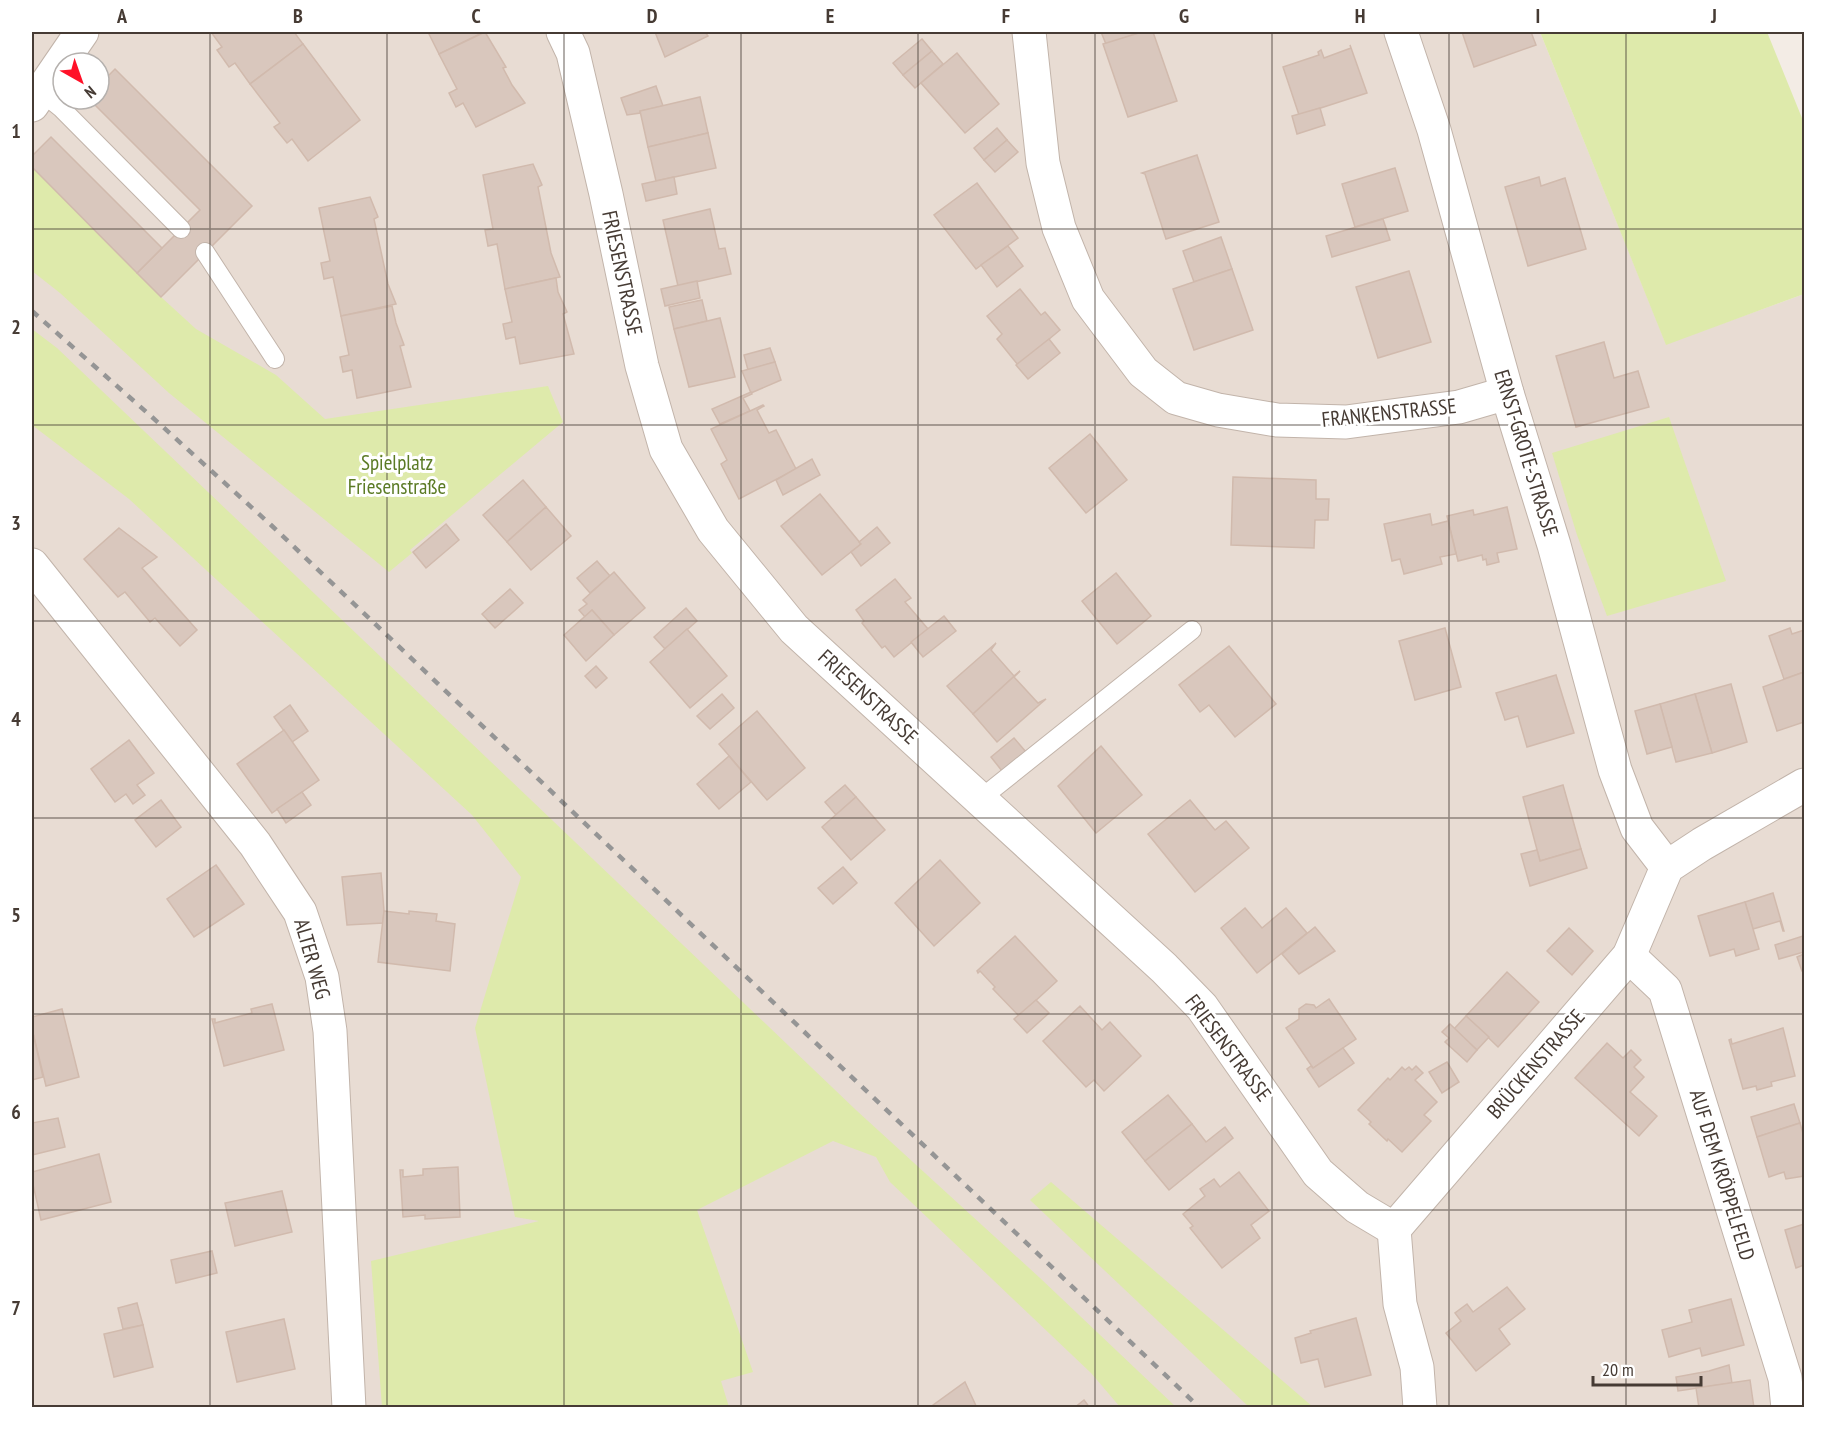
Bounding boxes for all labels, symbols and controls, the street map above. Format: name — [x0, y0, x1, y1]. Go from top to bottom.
text: A — [116, 3, 128, 29]
text: B — [293, 3, 303, 29]
text: C — [471, 3, 481, 29]
text: D — [647, 3, 658, 29]
text: E — [826, 3, 834, 29]
text: F — [1002, 3, 1010, 29]
text: G — [1179, 3, 1189, 29]
text: H — [1355, 3, 1365, 29]
text: I — [1536, 3, 1540, 29]
text: J — [1710, 3, 1717, 29]
north arrow — [51, 51, 111, 111]
text: N — [81, 82, 100, 103]
text: 1 — [11, 118, 21, 144]
street label: FRIESENSTRASSE — [596, 208, 649, 338]
text: 2 — [11, 314, 21, 340]
street label: ERNST-GROTE-STRASSE — [1488, 366, 1565, 539]
street label: FRANKENSTRASSE — [1320, 392, 1458, 433]
park label: Spielplatz Friesenstraße — [348, 449, 446, 500]
text: 3 — [11, 510, 21, 536]
street label: FRIESENSTRASSE — [813, 644, 924, 750]
text: 4 — [11, 706, 21, 732]
text: 5 — [11, 902, 21, 928]
street label: ALTER WEG — [288, 915, 337, 1002]
street label: FRIESENSTRASSE — [1179, 989, 1277, 1106]
street label: BRÜCKENSTRASSE — [1481, 1003, 1590, 1124]
street label: AUF DEM KRÖPPELFELD — [1684, 1086, 1761, 1264]
text: 6 — [11, 1099, 21, 1125]
text: 7 — [11, 1295, 21, 1321]
scale bar — [1593, 1349, 1701, 1387]
text: 20 m — [1602, 1358, 1634, 1381]

